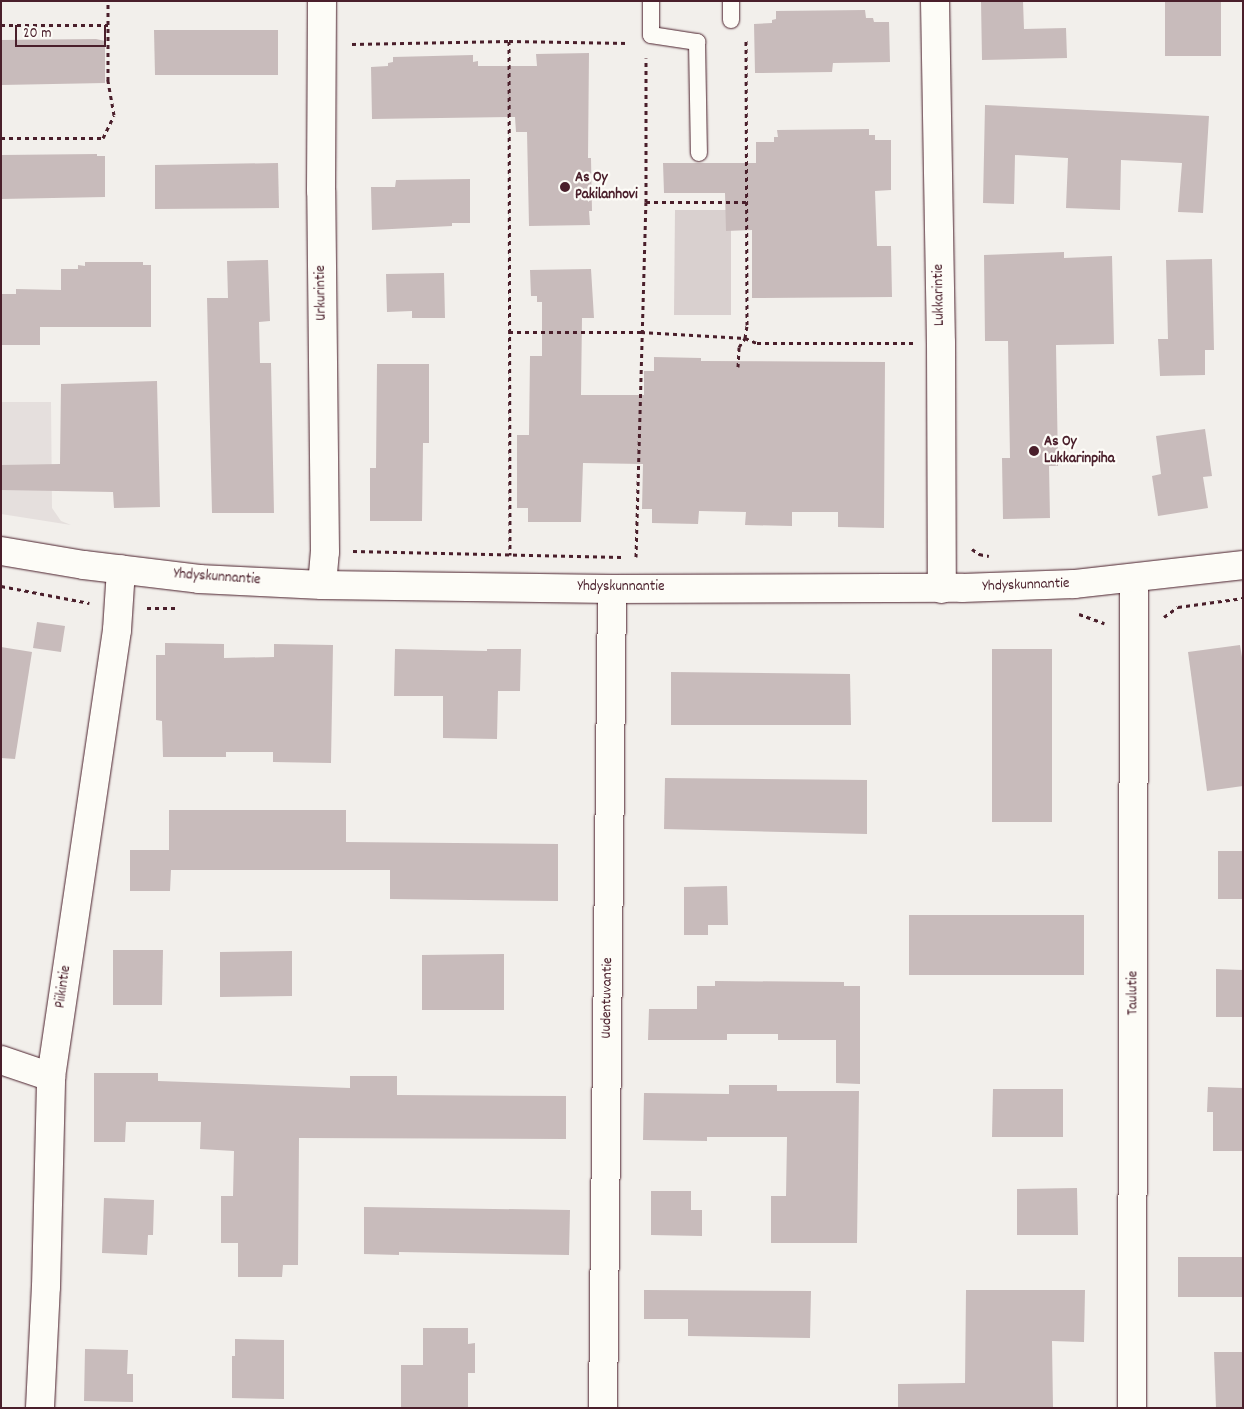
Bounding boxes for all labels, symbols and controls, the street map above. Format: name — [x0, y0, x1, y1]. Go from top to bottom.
scale bar — [18, 15, 109, 47]
text: 20 m — [23, 23, 51, 45]
place label: As Oy Pakilanhovi — [575, 169, 638, 204]
marker: As Oy Pakilanhovi — [559, 181, 571, 193]
street label: Lukkarintie — [930, 264, 950, 326]
street label: Urkurintie — [313, 265, 331, 321]
place label: As Oy Lukkarinpiha — [1044, 433, 1115, 468]
marker: As Oy Lukkarinpiha — [1028, 445, 1040, 457]
street label: Yhdyskunnantie — [173, 566, 261, 590]
street label: Yhdyskunnantie — [982, 575, 1070, 597]
street label: Yhdyskunnantie — [577, 579, 665, 597]
street label: Uudentuvantie — [598, 957, 618, 1039]
street label: Piikintie — [52, 964, 76, 1010]
street label: Taulutie — [1125, 971, 1143, 1015]

